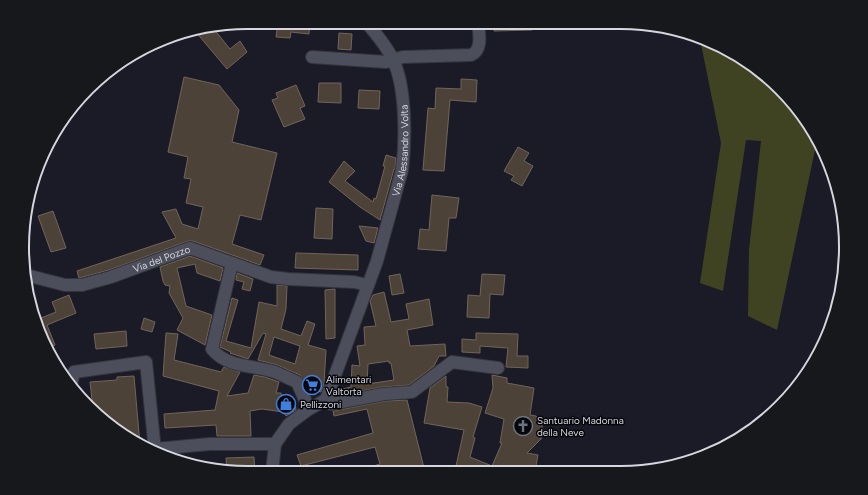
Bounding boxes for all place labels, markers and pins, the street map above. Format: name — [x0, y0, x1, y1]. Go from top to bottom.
place label: Alimentari Valtorta — [326, 373, 371, 398]
supermarket icon: Alimentari Valtorta — [301, 374, 323, 396]
shop icon: Pellizzoni — [275, 393, 297, 415]
place label: Pellizzoni — [300, 398, 341, 411]
place label: Santuario Madonna della Neve — [537, 414, 624, 439]
church icon: Santuario Madonna della Neve — [512, 415, 534, 437]

